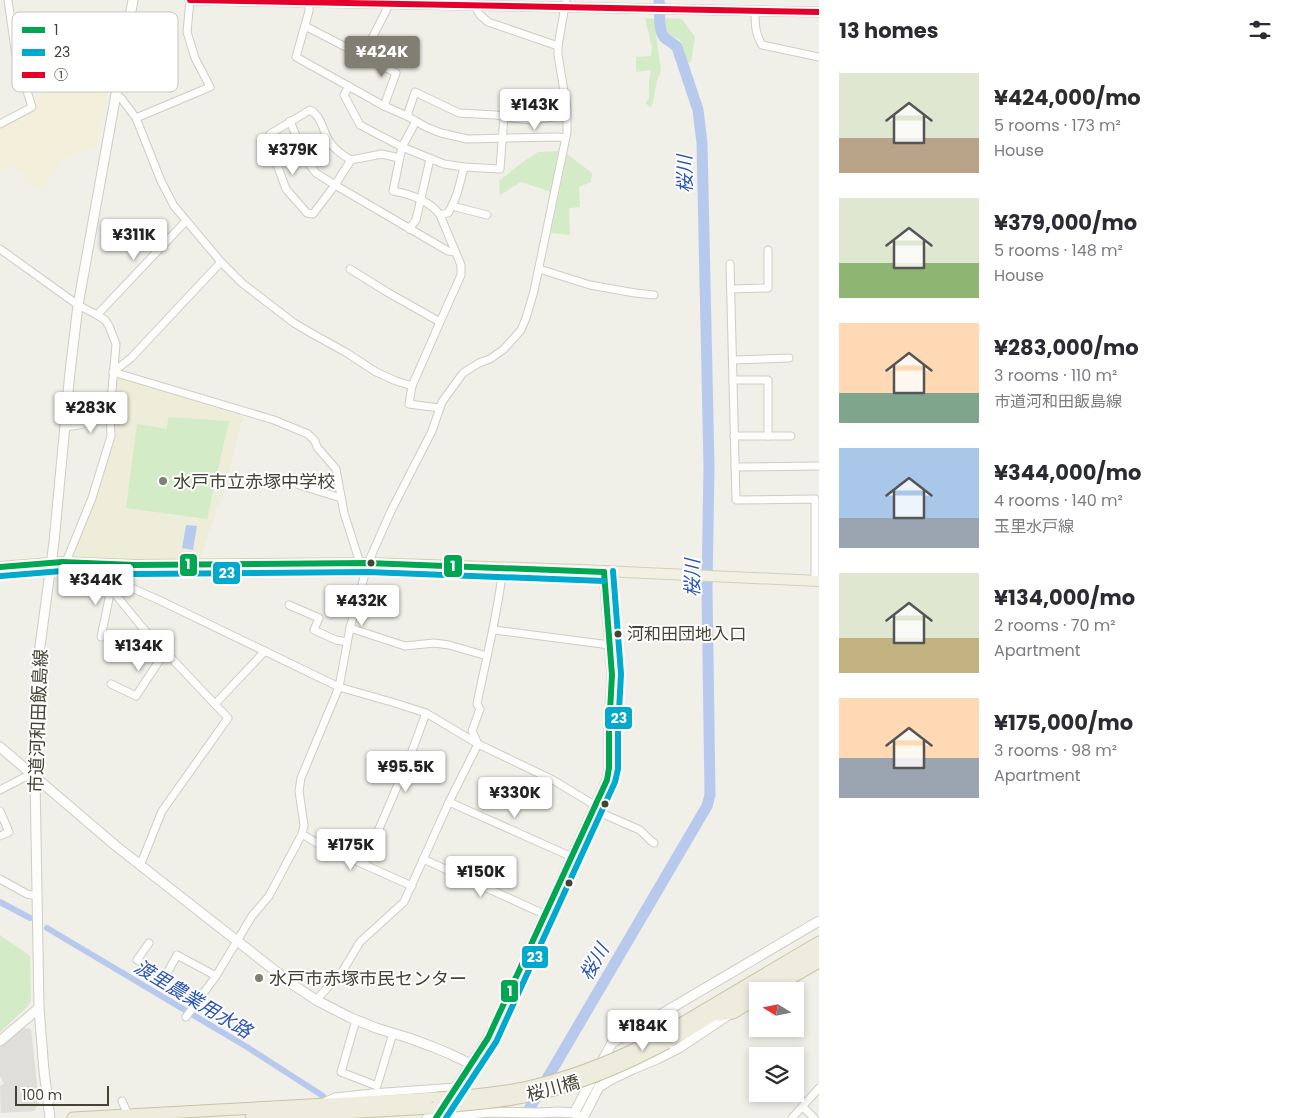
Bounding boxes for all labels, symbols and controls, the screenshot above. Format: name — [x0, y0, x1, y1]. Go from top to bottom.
legend — [12, 12, 178, 92]
text: 13 homes — [839, 16, 938, 45]
icon: filters — [1246, 16, 1274, 44]
text: 1 — [54, 20, 58, 40]
pin: ¥424K — [347, 36, 417, 78]
text: ¥424K — [356, 40, 408, 63]
text: 23 — [54, 42, 70, 62]
text: ① — [54, 65, 68, 85]
text: ¥424,000/mo — [994, 83, 1141, 112]
pin: ¥143K — [500, 88, 570, 131]
text: ¥143K — [511, 93, 559, 116]
icon: home — [879, 93, 939, 153]
text: 5 rooms · 173 m² — [994, 114, 1121, 137]
pin: ¥379K — [258, 134, 328, 176]
text: ¥379K — [268, 138, 318, 161]
text: House — [994, 139, 1044, 162]
water label: 桜川 — [671, 153, 699, 193]
text: ¥379,000/mo — [994, 208, 1137, 237]
pin: ¥311K — [99, 218, 169, 261]
icon: home — [879, 218, 939, 278]
text: ¥311K — [112, 223, 156, 246]
text: 5 rooms · 148 m² — [994, 239, 1123, 262]
text: House — [994, 264, 1044, 287]
text: ¥283,000/mo — [994, 333, 1139, 362]
icon: home — [879, 343, 939, 403]
text: 3 rooms · 110 m² — [994, 364, 1117, 387]
text: 市道河和田飯島線 — [994, 390, 1122, 413]
pin: ¥283K — [56, 392, 126, 434]
text: ¥283K — [65, 396, 117, 419]
text: ¥344,000/mo — [994, 458, 1141, 487]
icon: home — [879, 468, 939, 528]
place label: 水戸市立赤塚中学校 — [173, 469, 335, 494]
marker: 水戸市立赤塚中学校 — [157, 475, 169, 487]
text: 4 rooms · 140 m² — [994, 489, 1123, 512]
text: 玉里水戸線 — [994, 515, 1074, 538]
line badge: 1 — [179, 553, 198, 577]
text: 1 — [185, 554, 191, 574]
line badge: 1 — [443, 554, 463, 578]
text: 1 — [450, 556, 456, 576]
water label: 桜川 — [679, 557, 706, 597]
unlabelled marker — [366, 558, 376, 568]
line badge: 23 — [212, 561, 241, 585]
text: 23 — [219, 563, 235, 583]
pin: ¥344K — [61, 564, 131, 606]
text: ¥344K — [69, 568, 123, 591]
text: ¥134,000/mo — [994, 583, 1135, 612]
pin: ¥432K — [327, 584, 397, 627]
text: ¥432K — [336, 589, 388, 612]
icon: home — [879, 593, 939, 653]
text: 2 rooms · 70 m² — [994, 614, 1116, 637]
place label: 河和田団地入口 — [627, 622, 746, 646]
marker: 河和田団地入口 — [613, 629, 623, 639]
pin: ¥134K — [104, 630, 174, 672]
text: ¥134K — [115, 634, 163, 657]
text: Apartment — [994, 639, 1081, 662]
street label: 市道河和田飯島線 — [23, 649, 53, 793]
line badge: 23 — [604, 706, 633, 730]
text: 23 — [611, 708, 627, 728]
text: ¥175,000/mo — [994, 708, 1133, 737]
icon: home — [879, 718, 939, 778]
text: 3 rooms · 98 m² — [994, 739, 1117, 762]
pin: ¥95.5K — [365, 750, 447, 793]
text: ¥95.5K — [377, 755, 435, 778]
text: Apartment — [994, 764, 1081, 787]
pin: ¥330K — [480, 776, 550, 819]
text: ¥330K — [489, 781, 541, 804]
unlabelled marker — [600, 799, 610, 809]
pin: ¥175K — [316, 828, 386, 871]
text: ¥175K — [328, 833, 374, 856]
pin: ¥150K — [446, 856, 516, 898]
text: ¥150K — [457, 860, 505, 883]
unlabelled marker — [564, 878, 574, 888]
water label: 桜川 — [573, 937, 616, 985]
line badge: 23 — [521, 945, 549, 969]
text: 23 — [527, 947, 543, 967]
water label: 渡里農業用水路 — [129, 953, 259, 1046]
place label: 水戸市赤塚市民センター — [269, 966, 467, 991]
marker: 水戸市赤塚市民センター — [253, 972, 265, 984]
line badge: 1 — [500, 979, 519, 1003]
text: 1 — [507, 981, 513, 1001]
north arrow — [749, 982, 804, 1038]
map controls — [749, 982, 804, 1102]
pin: ¥184K — [608, 1010, 678, 1052]
text: ¥184K — [618, 1014, 668, 1037]
button: layers — [749, 1047, 804, 1102]
street label: 桜川橋 — [524, 1069, 582, 1107]
scale bar — [15, 1083, 109, 1106]
text: 100 m — [22, 1085, 62, 1105]

